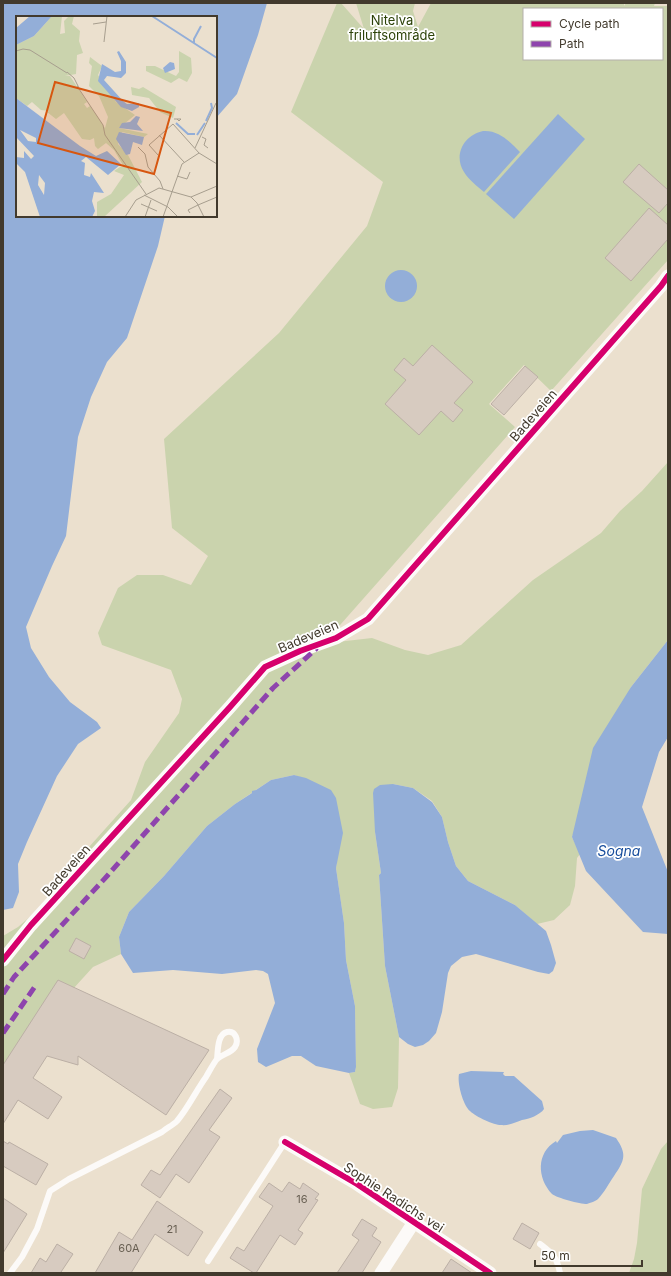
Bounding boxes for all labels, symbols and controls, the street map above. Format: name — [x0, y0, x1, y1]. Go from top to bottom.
legend — [523, 8, 663, 60]
park label: Nitelva friluftsområde — [349, 12, 435, 43]
inset map — [16, 16, 217, 217]
text: Cycle path — [559, 16, 620, 31]
text: Path — [559, 36, 584, 51]
street label: Badeveien — [506, 386, 560, 444]
street label: Badeveien — [275, 616, 341, 656]
street label: Badeveien — [39, 841, 93, 899]
water label: Sogna — [598, 842, 641, 859]
street label: Sophie Radichs vei — [341, 1159, 447, 1235]
house number: 16 — [296, 1192, 308, 1206]
house number: 21 — [166, 1222, 178, 1236]
house number: 60A — [118, 1241, 140, 1255]
scale bar — [535, 1242, 642, 1268]
text: 50 m — [541, 1248, 570, 1263]

